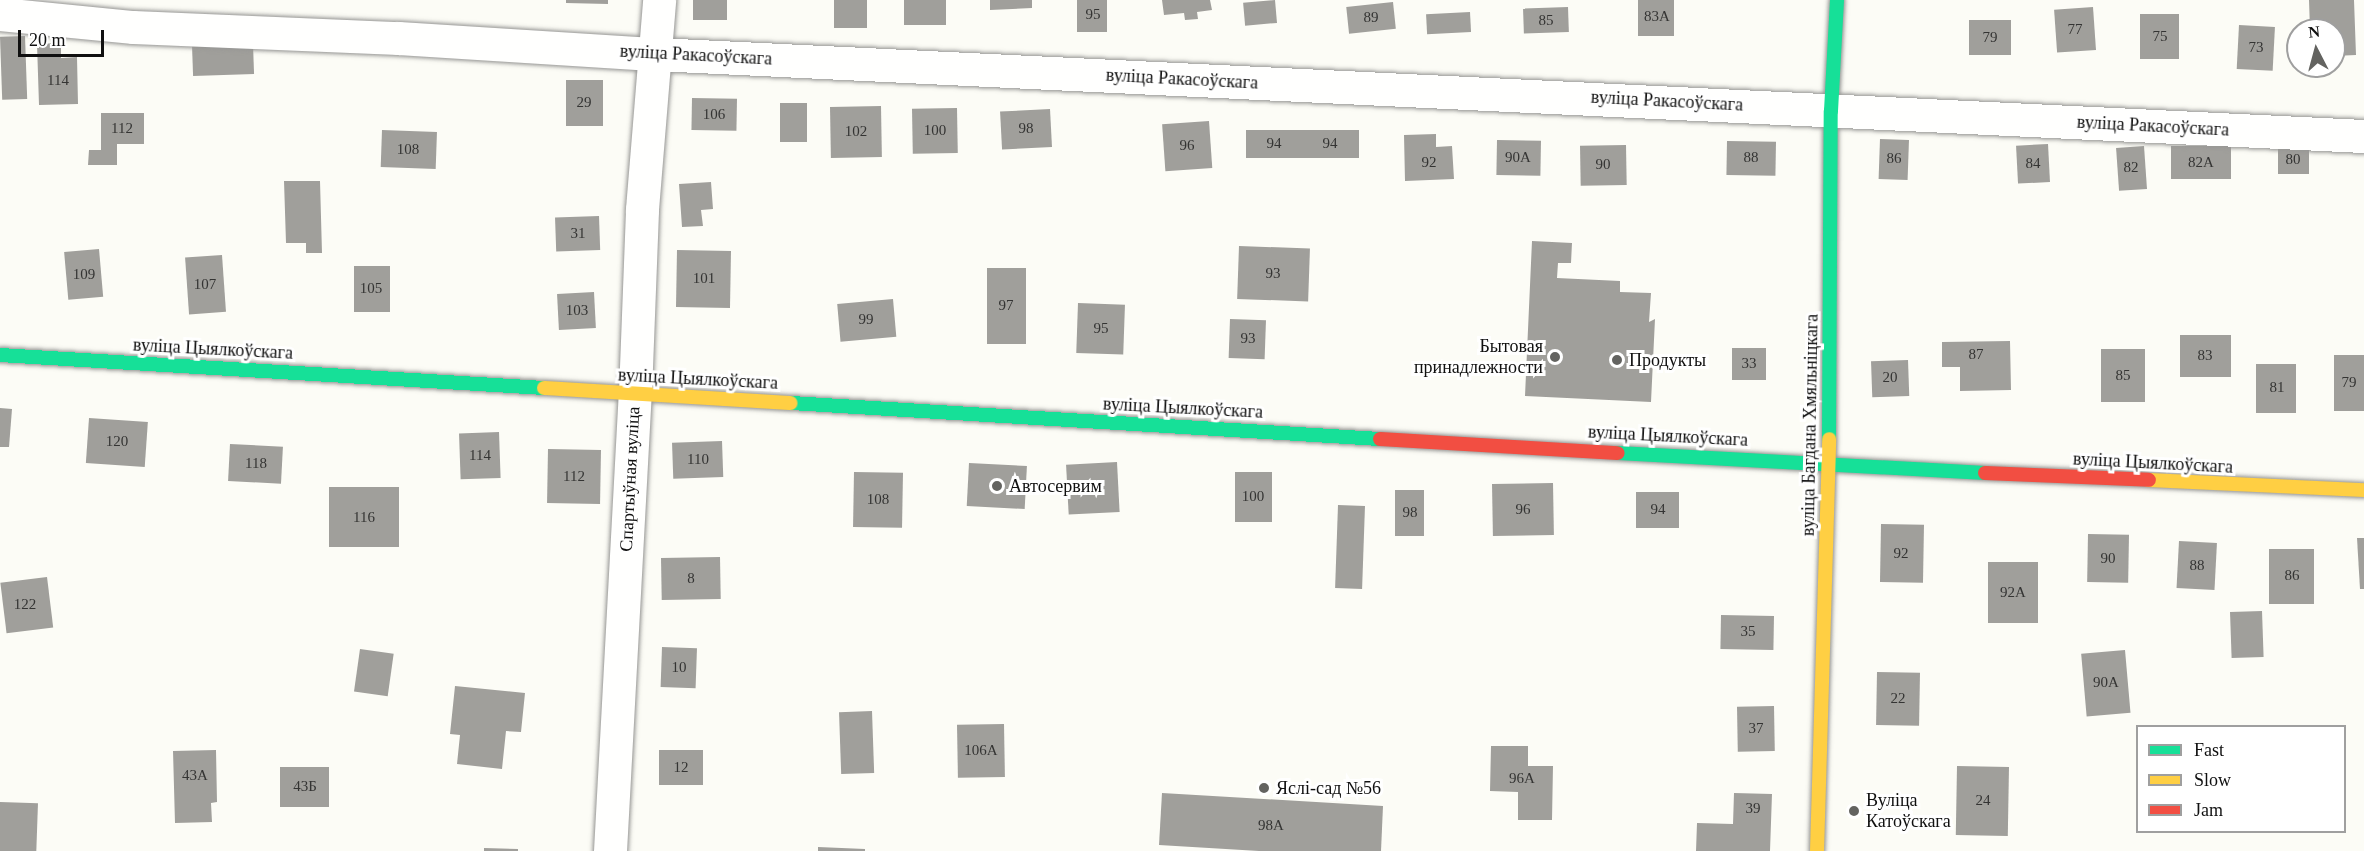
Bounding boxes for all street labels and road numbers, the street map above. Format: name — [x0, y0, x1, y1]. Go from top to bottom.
street label: вуліца Ракасоўскага — [619, 40, 773, 70]
street label: вуліца Ракасоўскага — [1105, 64, 1259, 94]
street label: вуліца Ракасоўскага — [1590, 86, 1744, 116]
street label: вуліца Ракасоўскага — [2076, 111, 2230, 141]
street label: вуліца Багдана Хмяльніцкага — [1797, 314, 1823, 536]
street label: вуліца Цыялкоўскага — [132, 334, 294, 364]
street label: вуліца Цыялкоўскага — [617, 364, 779, 394]
street label: вуліца Цыялкоўскага — [1102, 393, 1264, 423]
street label: Спартыўная вуліца — [615, 406, 645, 552]
street label: вуліца Цыялкоўскага — [1587, 421, 1749, 451]
street label: вуліца Цыялкоўскага — [2072, 448, 2234, 478]

